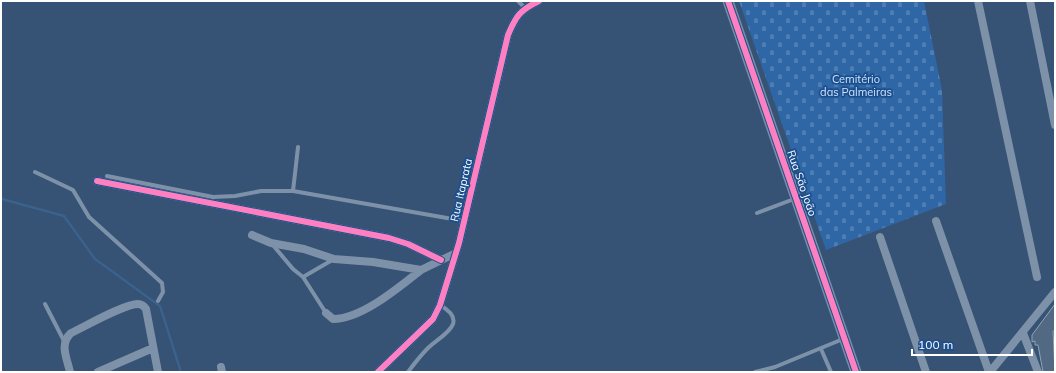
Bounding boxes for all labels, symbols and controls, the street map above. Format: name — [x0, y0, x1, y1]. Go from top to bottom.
park label: Cemitério das Palmeiras — [820, 72, 892, 99]
street label: Rua São João — [784, 148, 820, 218]
street label: Rua Itaprata — [447, 157, 475, 223]
scale bar — [912, 331, 1032, 357]
text: 100 m — [918, 337, 953, 352]

